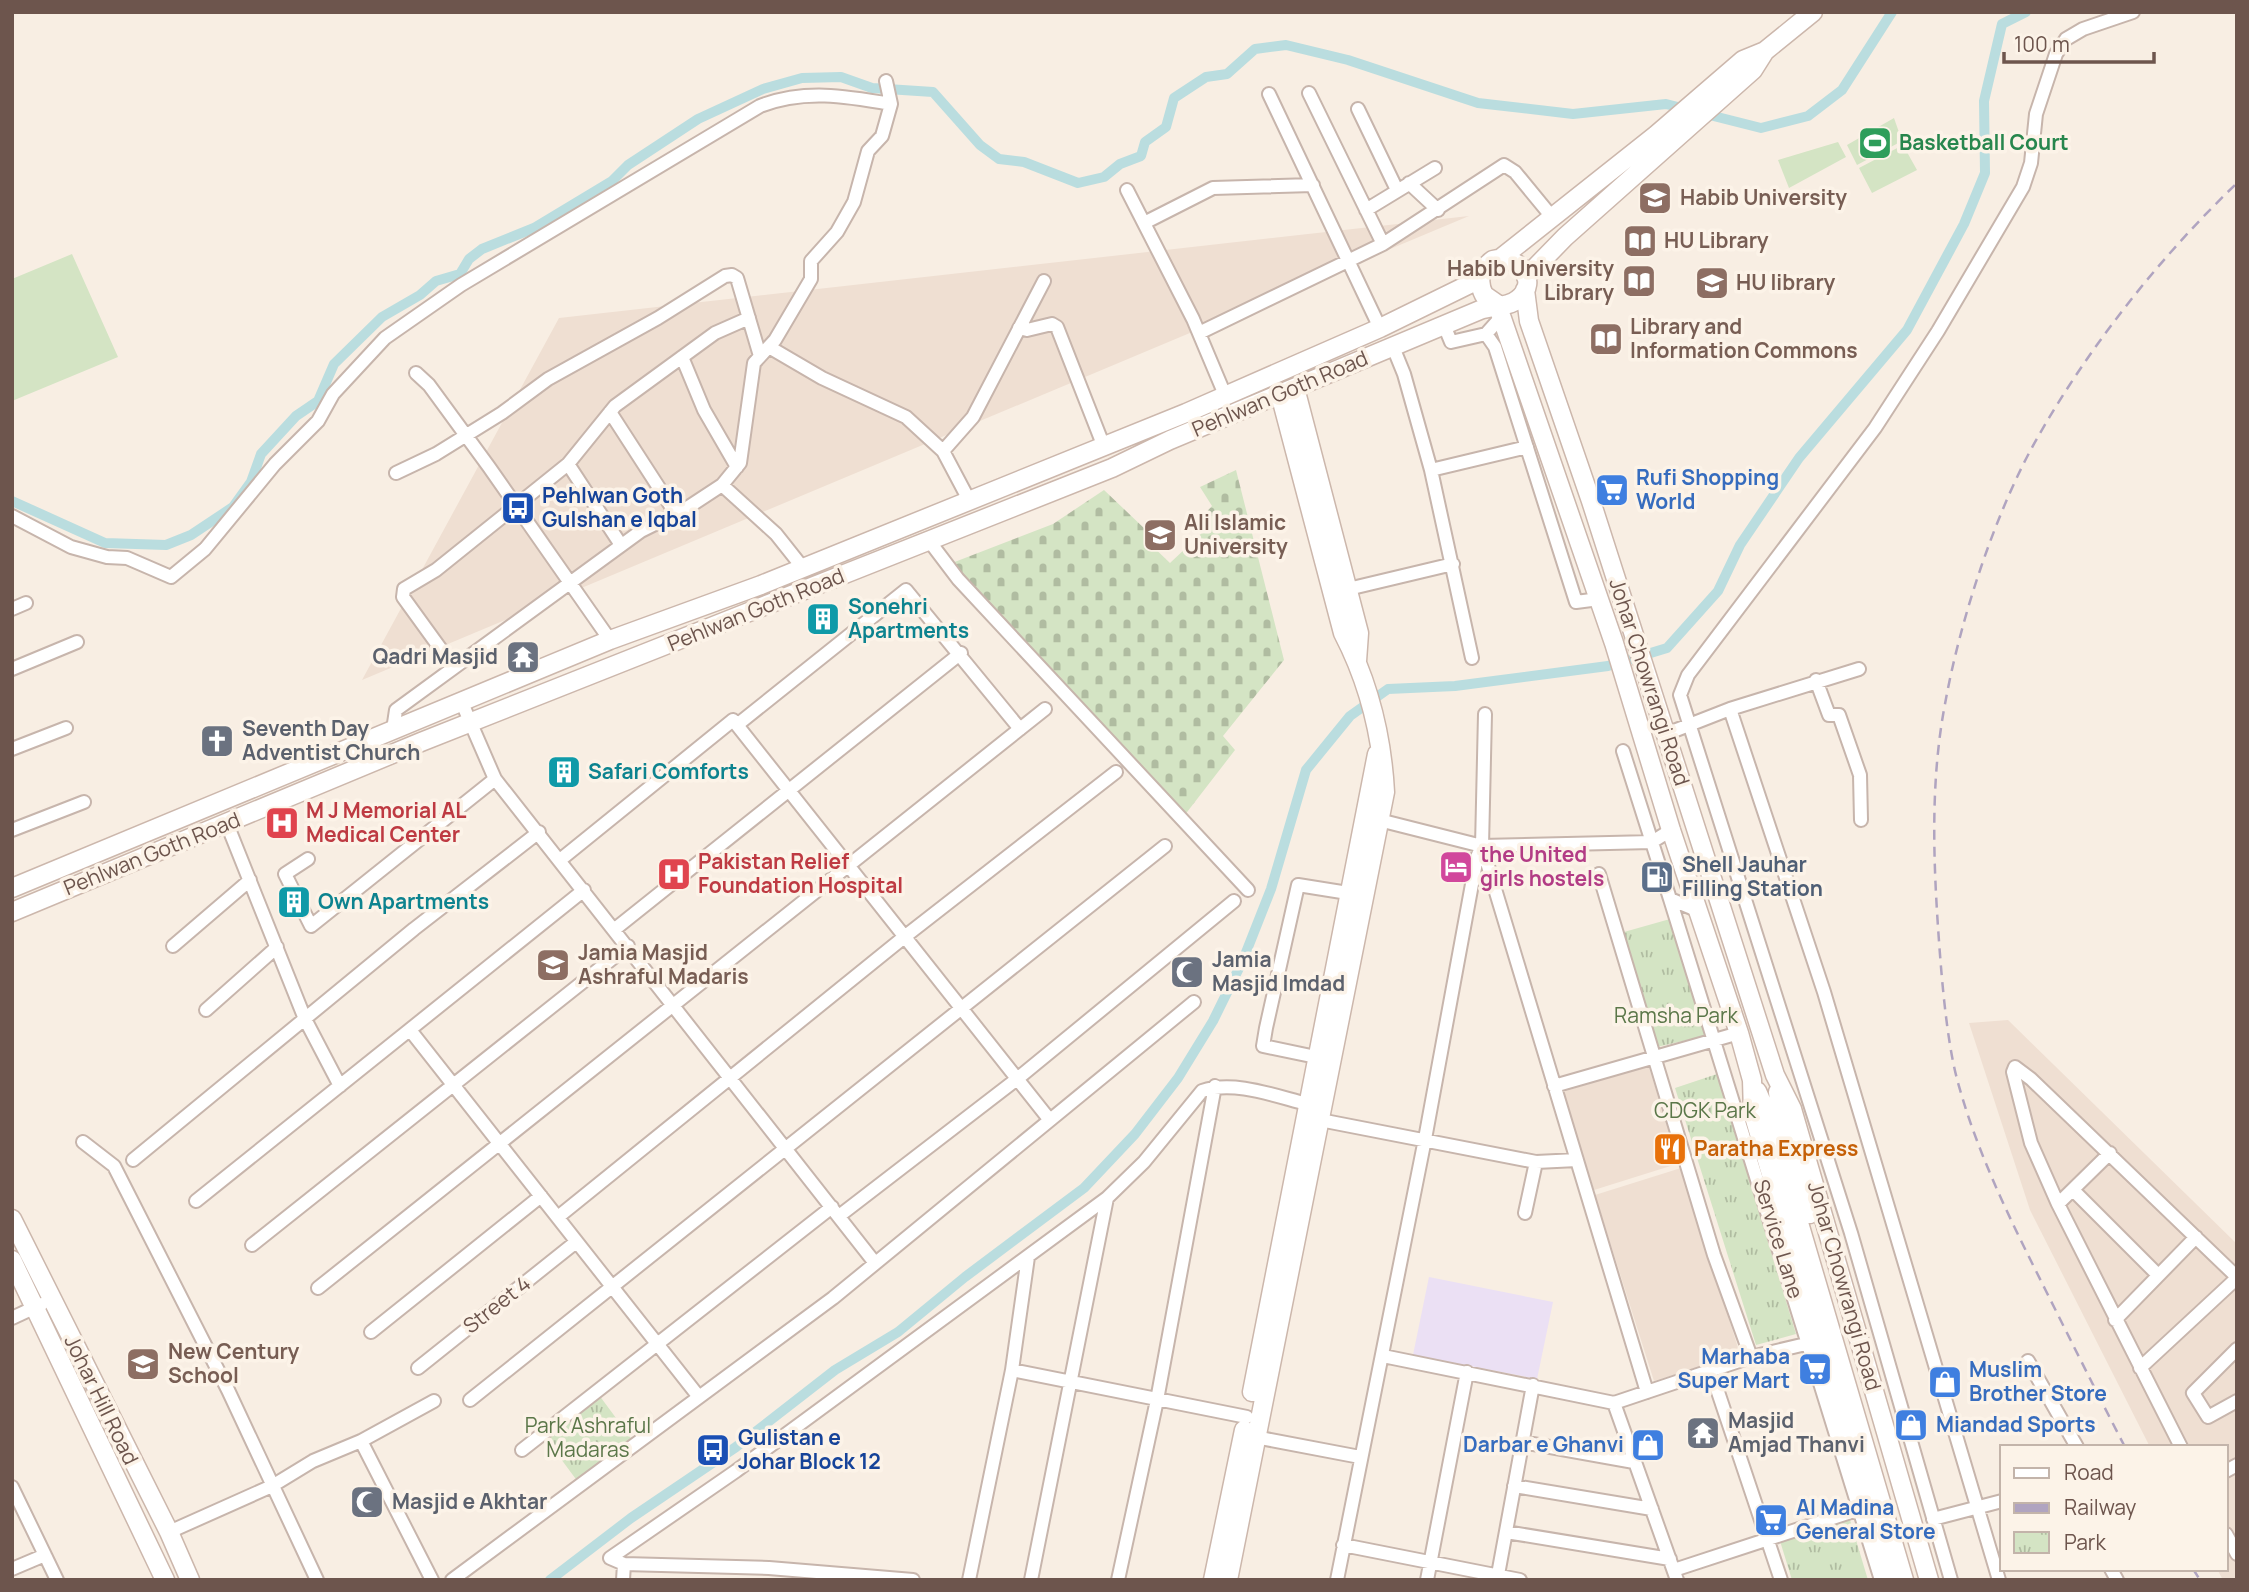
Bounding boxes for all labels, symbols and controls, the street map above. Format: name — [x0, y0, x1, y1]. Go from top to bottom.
scale bar — [2004, 21, 2154, 65]
text: 100 m — [2014, 30, 2070, 58]
sports icon: Basketball Court — [1856, 124, 1894, 162]
place label: Basketball Court — [1899, 128, 2069, 156]
school or university icon: Habib University — [1636, 179, 1674, 217]
place label: Habib University — [1680, 183, 1847, 211]
library icon: HU Library — [1621, 222, 1659, 260]
place label: HU Library — [1664, 226, 1769, 254]
place label: Habib University Library — [1447, 254, 1614, 306]
library icon: Habib University Library — [1620, 262, 1658, 300]
school or university icon: HU library — [1693, 264, 1731, 302]
place label: HU library — [1736, 268, 1835, 296]
place label: Library and Information Commons — [1630, 312, 1858, 364]
library icon: Library and Information Commons — [1587, 320, 1625, 358]
street label: Pehlwan Goth Road — [1188, 343, 1372, 443]
place label: Rufi Shopping World — [1636, 463, 1779, 515]
supermarket icon: Rufi Shopping World — [1593, 471, 1631, 509]
place label: Pehlwan Goth Gulshan e Iqbal — [542, 481, 697, 533]
bus stop icon: Pehlwan Goth Gulshan e Iqbal — [499, 489, 537, 527]
place label: Ali Islamic University — [1184, 508, 1288, 560]
school or university icon: Ali Islamic University — [1141, 516, 1179, 554]
street label: Pehlwan Goth Road — [663, 561, 848, 657]
street label: Johar Chowrangi Road — [1603, 575, 1697, 789]
place label: Sonehri Apartments — [848, 592, 969, 644]
building icon: Sonehri Apartments — [804, 600, 842, 638]
temple icon: Qadri Masjid — [504, 638, 542, 676]
place label: Qadri Masjid — [372, 642, 498, 670]
place label: Seventh Day Adventist Church — [242, 714, 421, 766]
church icon: Seventh Day Adventist Church — [198, 722, 236, 760]
building icon: Safari Comforts — [545, 753, 583, 791]
place label: Safari Comforts — [588, 757, 749, 785]
place label: M J Memorial AL Medical Center — [306, 796, 467, 848]
hospital icon: M J Memorial AL Medical Center — [263, 804, 301, 842]
street label: Pehlwan Goth Road — [59, 805, 244, 901]
place label: the United girls hostels — [1480, 840, 1604, 892]
place label: Pakistan Relief Foundation Hospital — [698, 847, 903, 899]
hotel icon: the United girls hostels — [1437, 848, 1475, 886]
place label: Shell Jauhar Filling Station — [1682, 850, 1823, 902]
hospital icon: Pakistan Relief Foundation Hospital — [655, 855, 693, 893]
fuel station icon: Shell Jauhar Filling Station — [1638, 858, 1676, 896]
building icon: Own Apartments — [275, 883, 313, 921]
place label: Own Apartments — [318, 887, 489, 915]
place label: Jamia Masjid Ashraful Madaris — [578, 938, 749, 990]
place label: Jamia Masjid Imdad — [1212, 945, 1345, 997]
school or university icon: Jamia Masjid Ashraful Madaris — [534, 946, 572, 984]
mosque icon: Jamia Masjid Imdad — [1168, 953, 1206, 991]
park label: Ramsha Park — [1614, 1001, 1739, 1029]
park label: CDGK Park — [1654, 1096, 1757, 1124]
restaurant icon: Paratha Express — [1651, 1130, 1689, 1168]
place label: Paratha Express — [1694, 1134, 1858, 1162]
street label: Service Lane — [1748, 1176, 1810, 1302]
street label: Johar Chowrangi Road — [1802, 1178, 1888, 1394]
street label: Street 4 — [457, 1269, 536, 1339]
street label: Johar Hill Road — [58, 1330, 145, 1469]
place label: New Century School — [168, 1337, 300, 1389]
place label: Marhaba Super Mart — [1677, 1342, 1790, 1394]
school or university icon: New Century School — [124, 1345, 162, 1383]
supermarket icon: Marhaba Super Mart — [1796, 1350, 1834, 1388]
place label: Muslim Brother Store — [1969, 1355, 2107, 1407]
shop icon: Muslim Brother Store — [1926, 1363, 1964, 1401]
place label: Masjid Amjad Thanvi — [1728, 1406, 1865, 1458]
shop icon: Miandad Sports — [1892, 1406, 1930, 1444]
place label: Miandad Sports — [1936, 1410, 2096, 1438]
park label: Park Ashraful Madaras — [525, 1411, 651, 1463]
temple icon: Masjid Amjad Thanvi — [1684, 1414, 1722, 1452]
place label: Gulistan e Johar Block 12 — [738, 1423, 881, 1475]
shop icon: Darbar e Ghanvi — [1629, 1426, 1667, 1464]
place label: Darbar e Ghanvi — [1463, 1430, 1624, 1458]
bus stop icon: Gulistan e Johar Block 12 — [694, 1431, 732, 1469]
legend — [2000, 1445, 2228, 1571]
text: Road — [2064, 1458, 2114, 1486]
mosque icon: Masjid e Akhtar — [348, 1483, 386, 1521]
place label: Masjid e Akhtar — [392, 1487, 547, 1515]
place label: Al Madina General Store — [1796, 1493, 1936, 1545]
text: Railway — [2064, 1493, 2136, 1521]
supermarket icon: Al Madina General Store — [1752, 1501, 1790, 1539]
text: Park — [2064, 1528, 2106, 1556]

